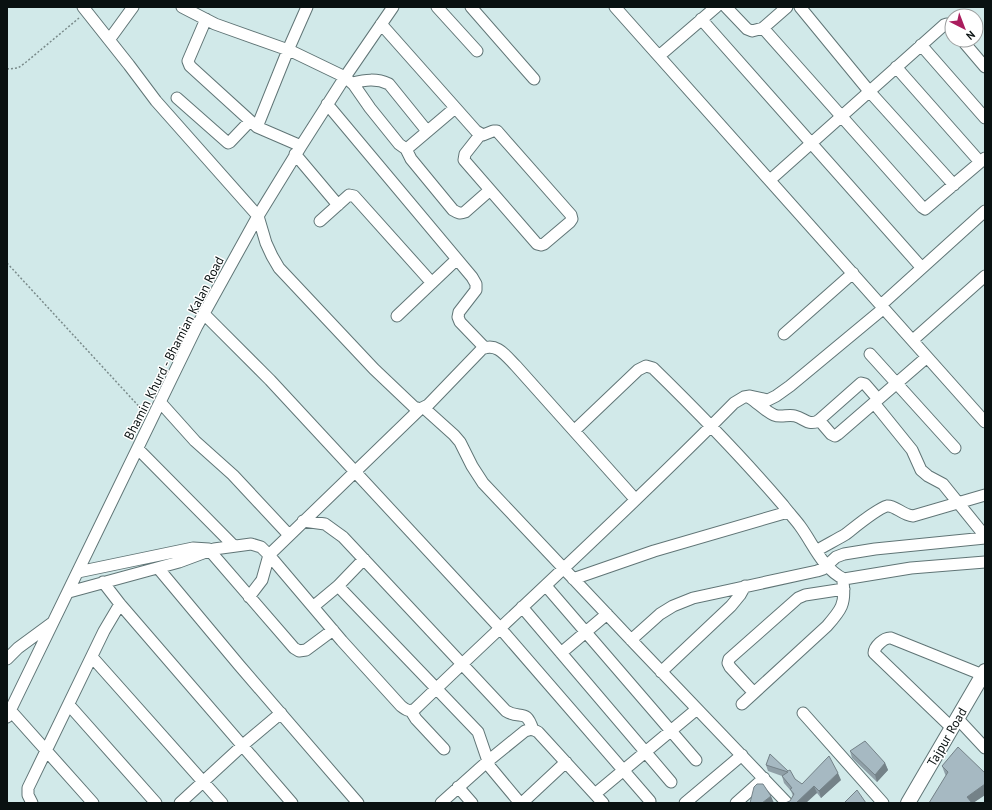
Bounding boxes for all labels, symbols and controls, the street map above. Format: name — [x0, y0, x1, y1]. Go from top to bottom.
north arrow — [944, 8, 984, 48]
text: N — [963, 28, 978, 43]
street label: Bhamin Khurd - Bhamian Kalan Road — [120, 254, 228, 442]
street label: Tajpur Road — [923, 705, 971, 769]

